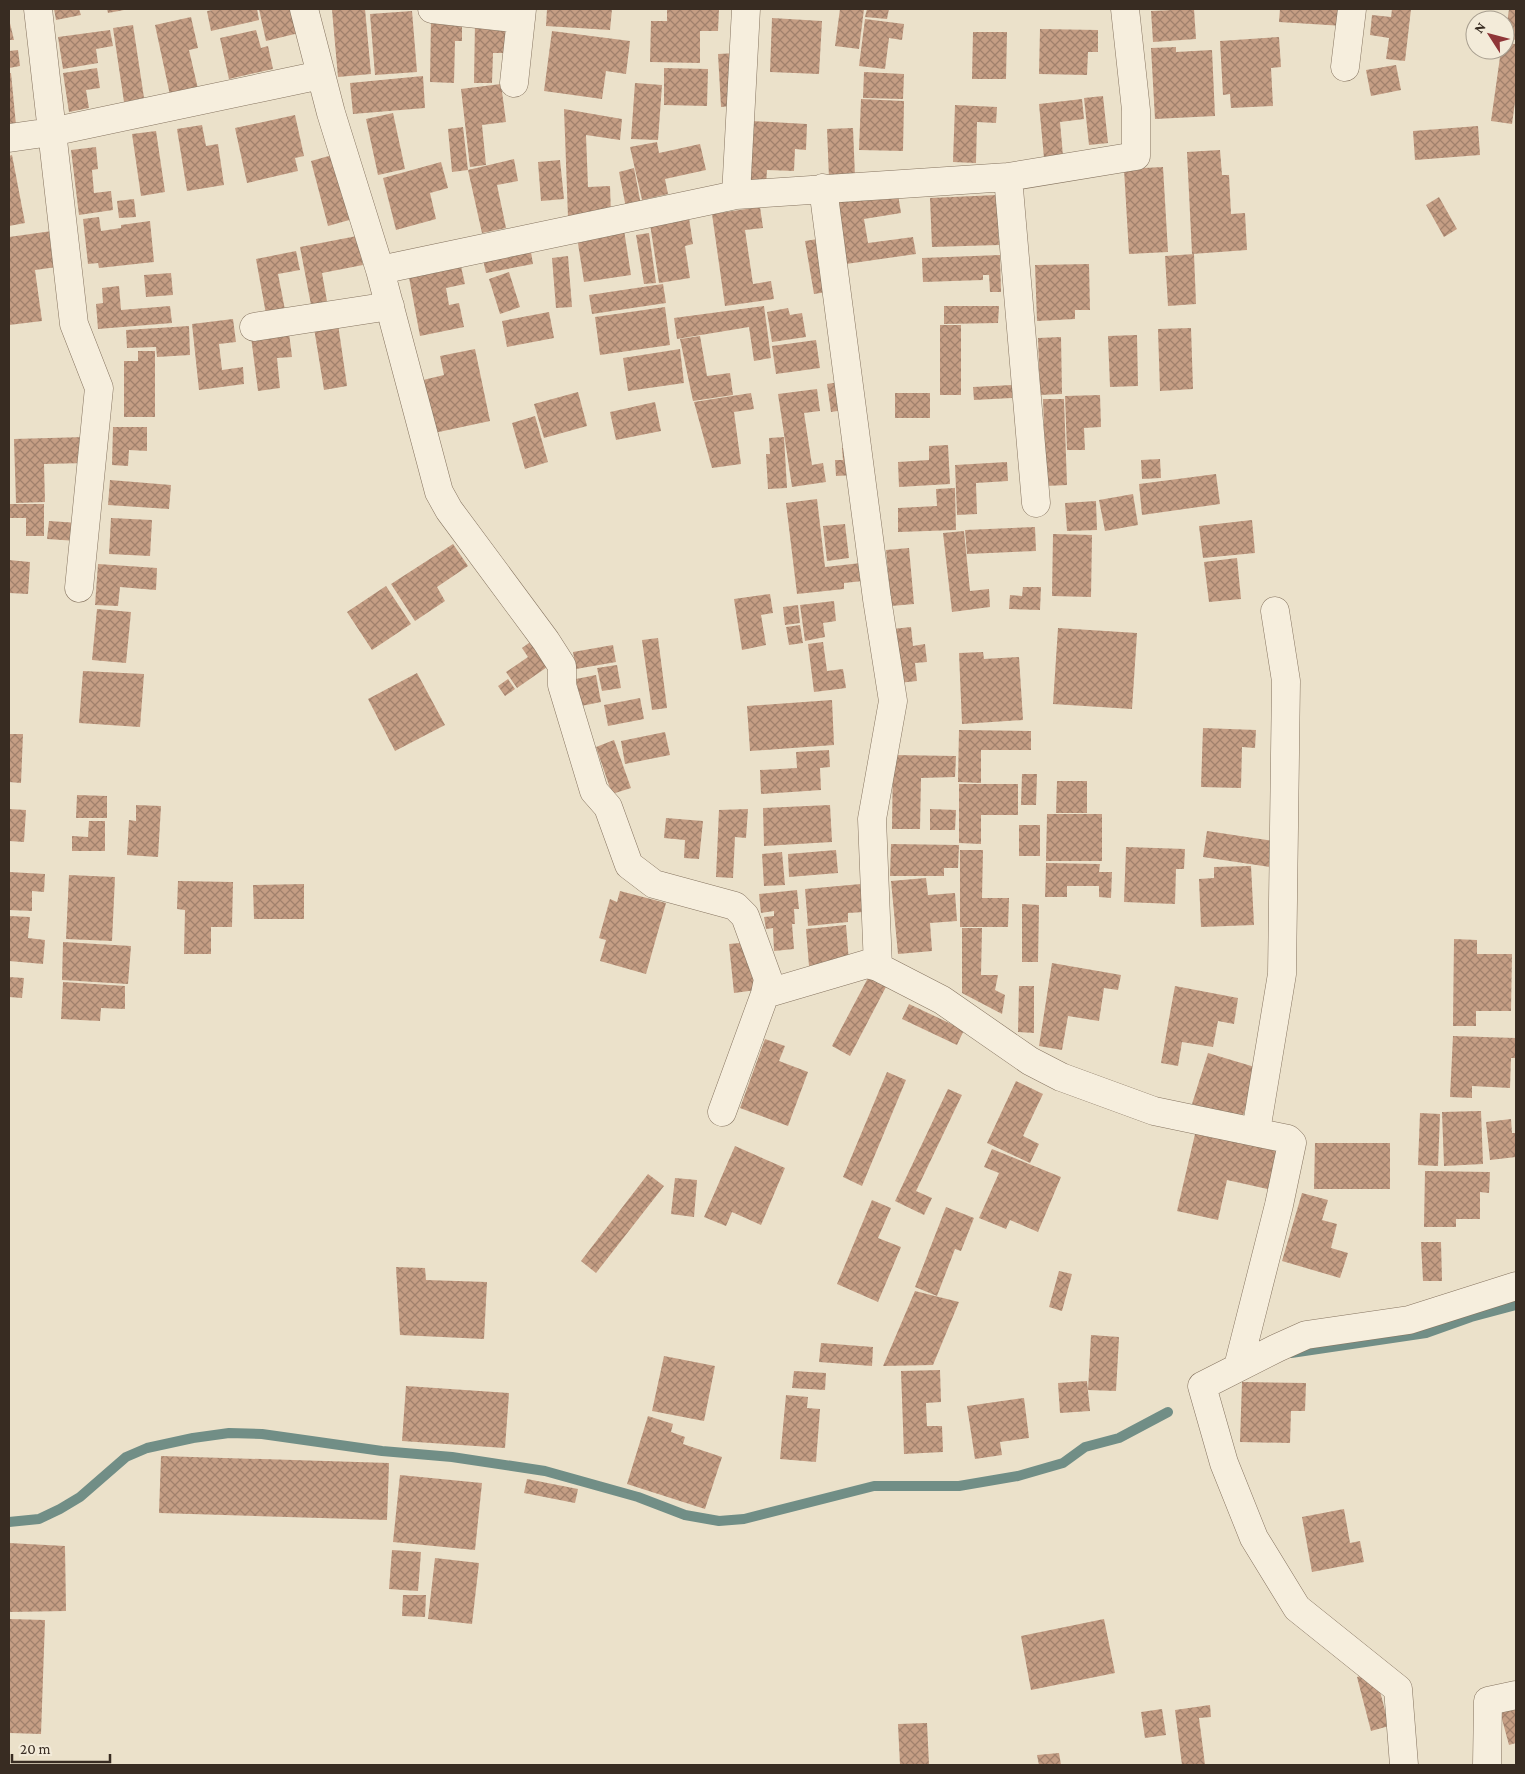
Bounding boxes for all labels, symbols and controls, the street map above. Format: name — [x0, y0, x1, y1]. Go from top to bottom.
north arrow — [1465, 10, 1515, 60]
text: N — [1470, 18, 1489, 36]
scale bar — [12, 1732, 110, 1764]
text: 20 m — [20, 1741, 51, 1757]

